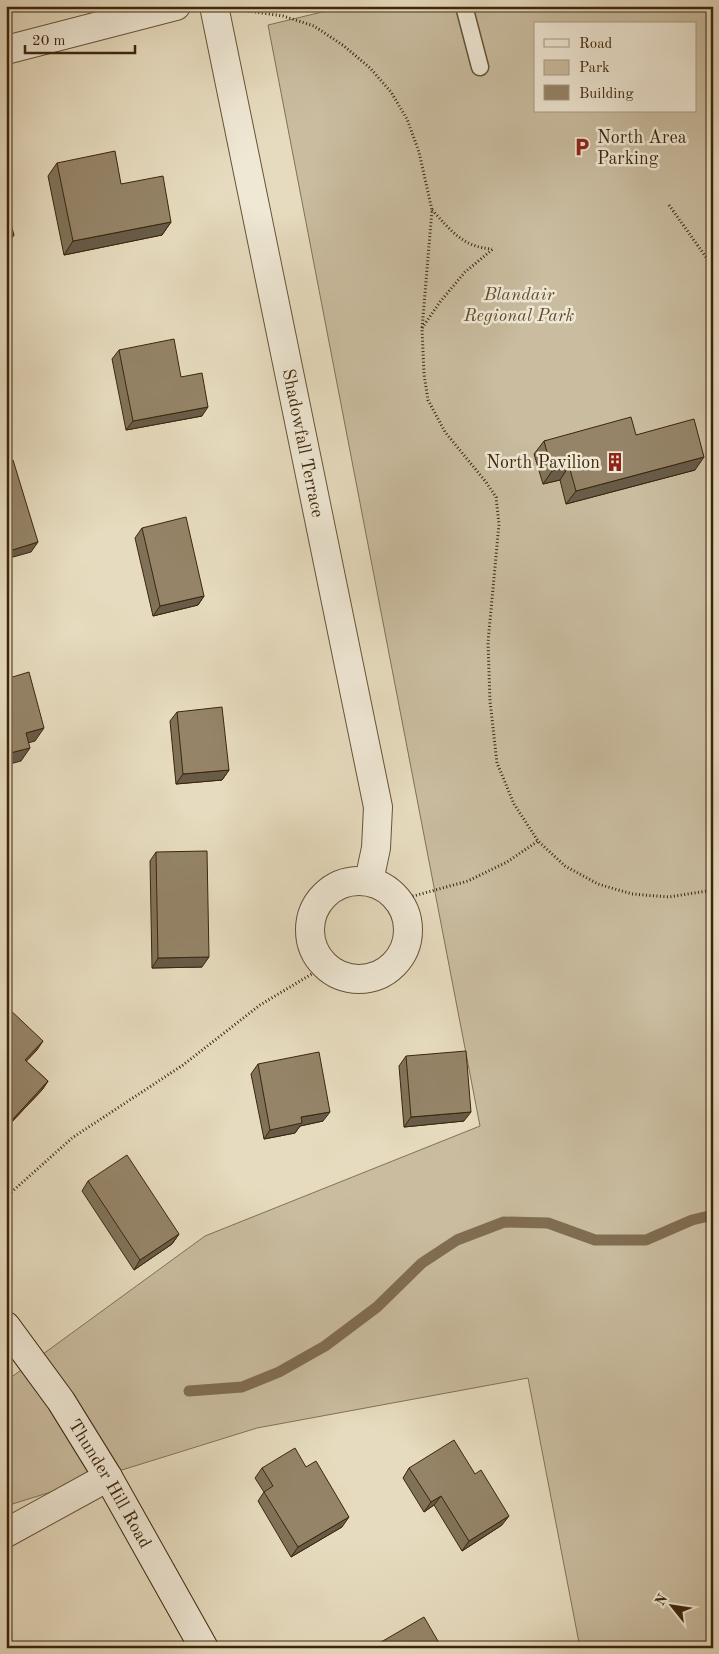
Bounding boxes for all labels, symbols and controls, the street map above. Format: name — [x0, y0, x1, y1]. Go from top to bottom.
scale bar — [25, 22, 135, 54]
legend — [534, 22, 696, 112]
text: 20 m — [32, 34, 66, 49]
text: Road — [579, 37, 613, 52]
text: Park — [579, 61, 610, 76]
text: Building — [579, 87, 634, 102]
place label: North Area Parking — [597, 129, 687, 168]
parking icon: North Area Parking — [571, 136, 593, 158]
park label: Blandair Regional Park — [463, 286, 575, 325]
street label: Shadowfall Terrace — [278, 367, 326, 519]
building icon: North Pavilion — [604, 451, 626, 473]
place label: North Pavilion — [486, 454, 600, 472]
street label: Thunder Hill Road — [65, 1416, 154, 1551]
north arrow — [646, 1582, 696, 1632]
text: N — [653, 1592, 670, 1608]

